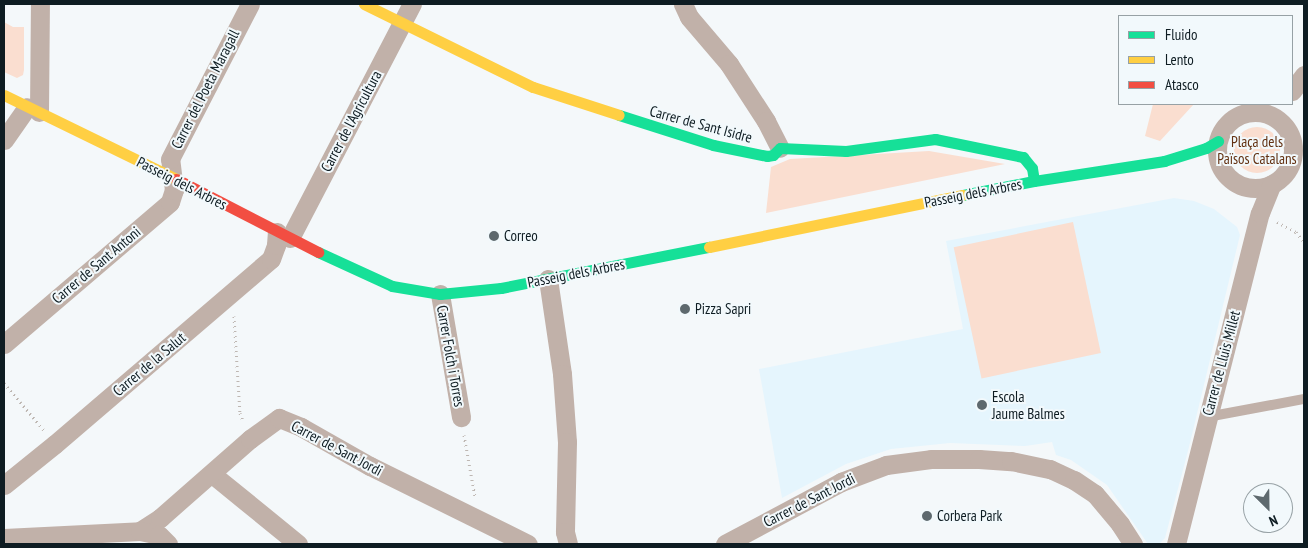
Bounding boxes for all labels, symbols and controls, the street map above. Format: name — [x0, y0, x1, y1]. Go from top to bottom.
legend — [1118, 15, 1293, 105]
text: Fluido — [1165, 25, 1197, 44]
street label: Carrer del Poeta Maragall — [167, 26, 243, 152]
text: Lento — [1165, 50, 1194, 69]
street label: Carrer de l'Agricultura — [317, 67, 385, 175]
text: Atasco — [1165, 75, 1199, 94]
street label: Carrer de Sant Isidre — [648, 102, 754, 146]
park label: Plaça dels Països Catalans — [1217, 132, 1297, 167]
street label: Passeig dels Arbres — [134, 152, 230, 214]
street label: Passeig dels Arbres — [923, 175, 1023, 211]
street label: Carrer de Sant Antoni — [48, 223, 144, 307]
place label: Correo — [504, 227, 538, 245]
marker: Correo — [488, 230, 500, 242]
street label: Passeig dels Arbres — [526, 255, 626, 291]
place label: Pizza Sapri — [695, 300, 751, 318]
marker: Pizza Sapri — [679, 303, 691, 315]
street label: Carrer Folch i Torres — [433, 304, 469, 408]
street label: Carrer de Lluis Millet — [1198, 308, 1244, 418]
street label: Carrer de la Salut — [109, 328, 189, 400]
place label: Escola Jaume Balmes — [992, 387, 1065, 422]
marker: Escola Jaume Balmes — [976, 399, 988, 411]
street label: Carrer de Sant Jordi — [288, 416, 386, 480]
street label: Carrer de Sant Jordi — [760, 469, 858, 531]
north arrow — [1243, 483, 1293, 533]
place label: Corbera Park — [937, 507, 1002, 525]
marker: Corbera Park — [921, 510, 933, 522]
text: N — [1266, 511, 1280, 531]

